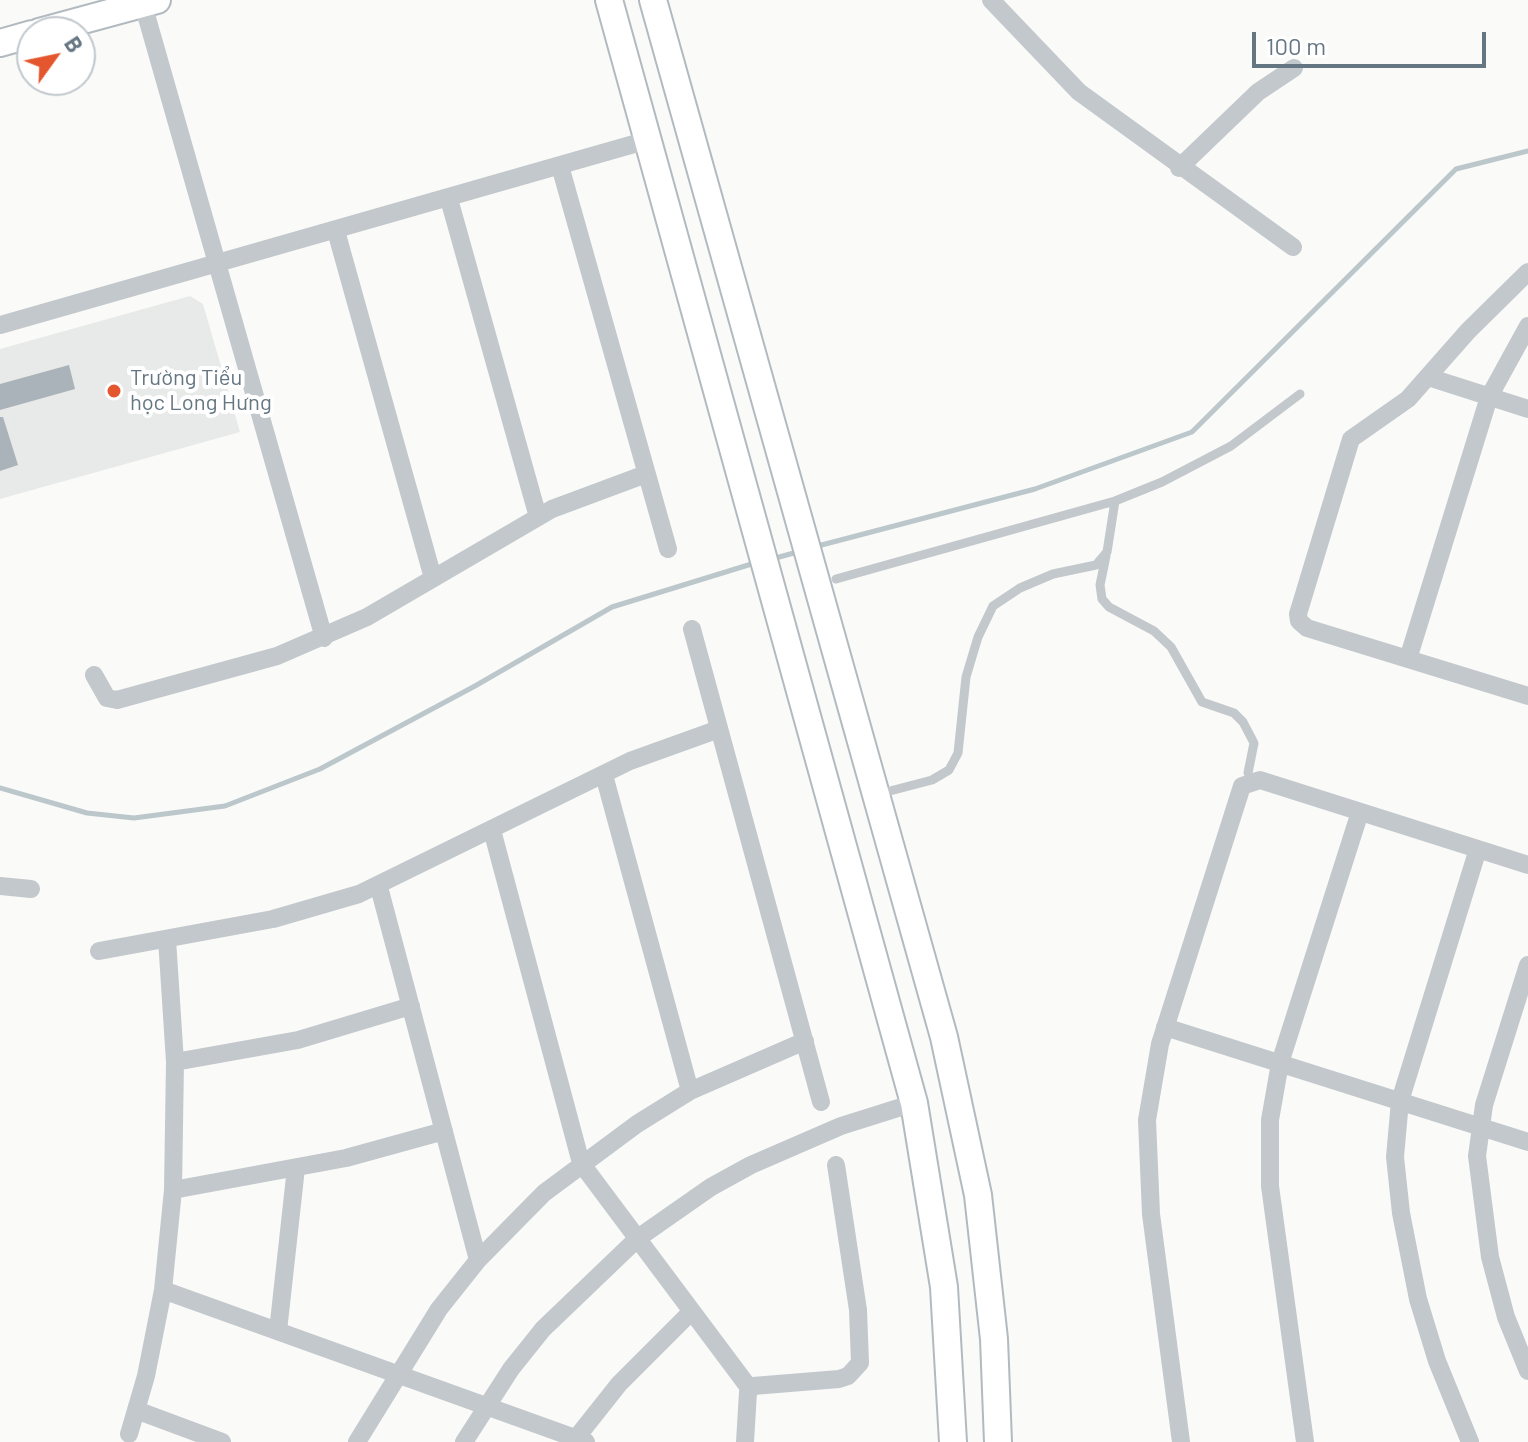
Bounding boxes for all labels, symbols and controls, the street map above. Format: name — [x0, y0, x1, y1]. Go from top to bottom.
north arrow — [16, 16, 96, 96]
scale bar — [1256, 16, 1490, 66]
text: B — [60, 31, 89, 57]
text: 100 m — [1266, 31, 1326, 60]
place label: Trường Tiểu học Long Hưng — [130, 365, 272, 416]
marker: Trường Tiểu học Long Hưng — [105, 382, 123, 400]

